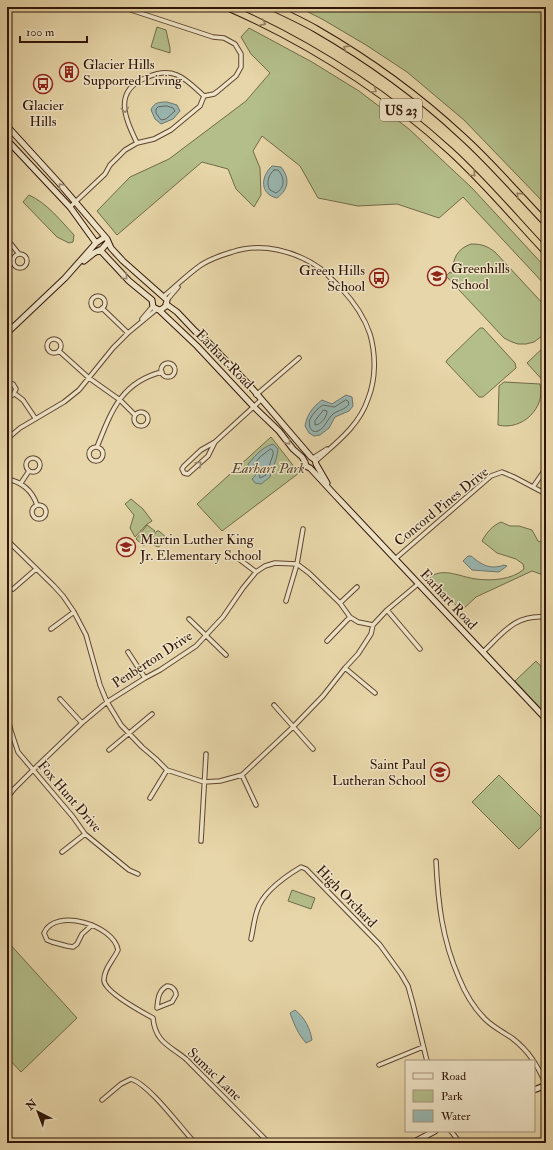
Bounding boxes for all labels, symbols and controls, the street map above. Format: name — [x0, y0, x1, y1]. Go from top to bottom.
scale bar — [20, 18, 87, 44]
one-way arrow — [258, 19, 266, 26]
text: 100 m — [26, 25, 55, 40]
one-way arrow — [343, 45, 350, 52]
place label: Glacier Hills Supported Living — [83, 56, 183, 90]
building icon: Glacier Hills Supported Living — [58, 61, 80, 83]
bus stop icon: Glacier Hills — [32, 73, 54, 95]
one-way arrow — [370, 85, 377, 93]
place label: Glacier Hills — [22, 97, 65, 130]
road number: US 23 — [380, 99, 422, 121]
one-way arrow — [120, 107, 129, 113]
one-way arrow — [468, 169, 476, 177]
one-way arrow — [59, 183, 66, 191]
one-way arrow — [517, 192, 524, 200]
place label: Greenhills School — [451, 260, 510, 293]
place label: Green Hills School — [299, 262, 365, 295]
school or university icon: Greenhills School — [426, 265, 448, 287]
bus stop icon: Green Hills School — [368, 267, 390, 289]
one-way arrow — [120, 272, 127, 279]
street label: Earhart Road — [192, 326, 257, 393]
one-way arrow — [283, 438, 290, 445]
park label: Earhart Park — [230, 460, 305, 477]
one-way arrow — [195, 462, 202, 469]
street label: Concord Pines Drive — [391, 463, 492, 550]
place label: Martin Luther King Jr. Elementary School — [139, 531, 262, 565]
school or university icon: Martin Luther King Jr. Elementary School — [115, 536, 137, 558]
street label: Earhart Road — [416, 566, 481, 633]
street label: Penberton Drive — [109, 627, 196, 692]
place label: Saint Paul Lutheran School — [332, 756, 426, 789]
street label: Fox Hunt Drive — [34, 757, 105, 836]
school or university icon: Saint Paul Lutheran School — [429, 761, 451, 783]
street label: High Orchard — [313, 862, 381, 931]
street label: Sumac Lane — [184, 1044, 246, 1105]
legend — [405, 1060, 535, 1132]
text: Road — [441, 1069, 466, 1084]
text: Park — [441, 1089, 463, 1104]
north arrow — [18, 1092, 58, 1132]
text: N — [23, 1096, 41, 1114]
text: Water — [440, 1109, 471, 1124]

